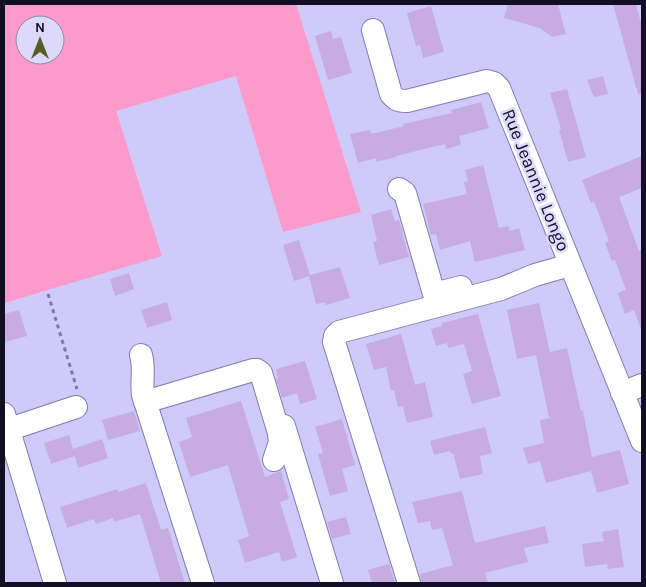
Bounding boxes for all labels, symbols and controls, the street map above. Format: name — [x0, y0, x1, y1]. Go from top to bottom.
north arrow — [15, 15, 65, 65]
text: N — [35, 19, 45, 36]
street label: Rue Jeannie Longo — [497, 106, 575, 254]

